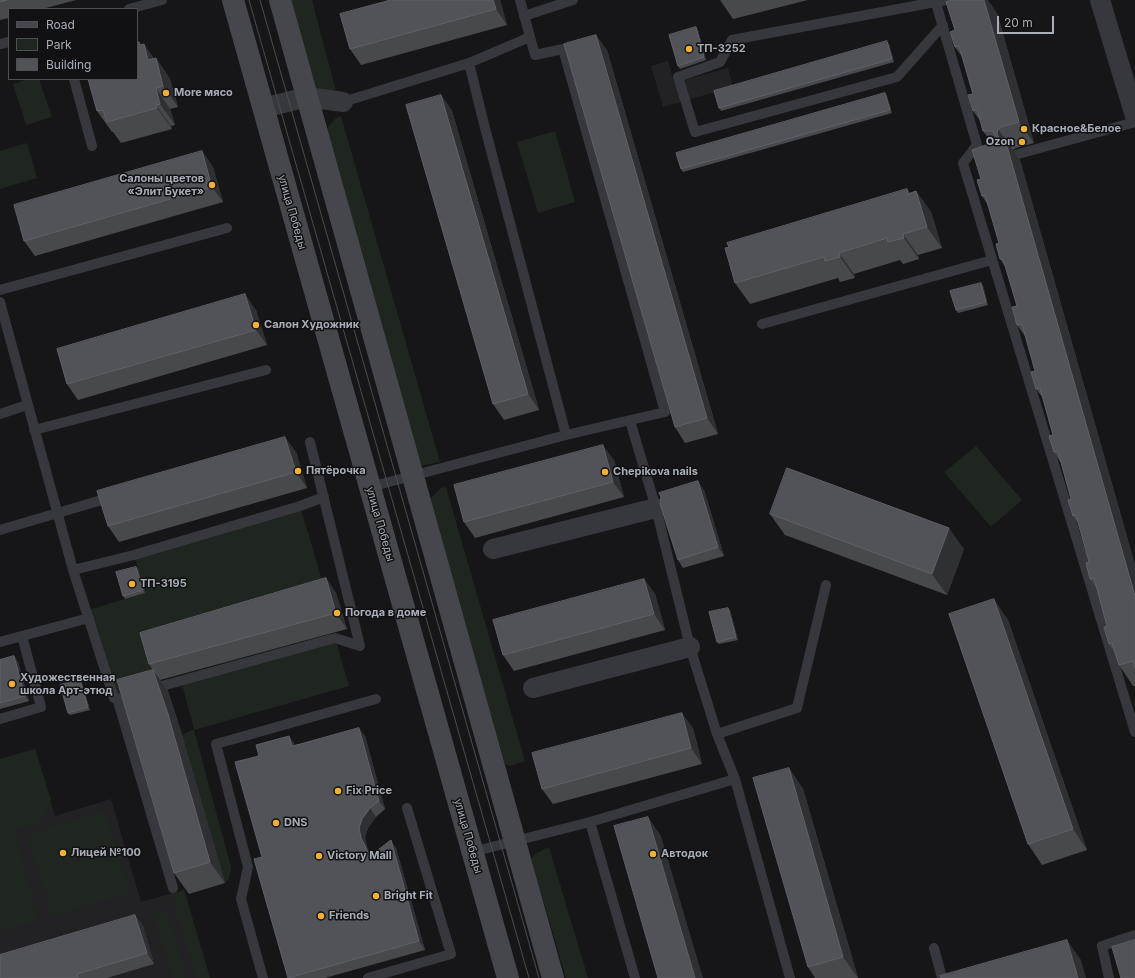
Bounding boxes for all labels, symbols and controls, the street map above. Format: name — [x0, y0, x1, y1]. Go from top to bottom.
legend — [8, 8, 138, 80]
scale bar — [999, 8, 1056, 34]
text: 20 m — [1004, 15, 1033, 30]
text: Road — [46, 17, 75, 32]
text: Park — [46, 37, 72, 52]
place label: ТП-3252 — [697, 42, 746, 56]
marker: ТП-3252 — [684, 44, 694, 54]
text: Building — [46, 57, 91, 72]
place label: More мясо — [174, 86, 233, 100]
marker: More мясо — [161, 88, 171, 98]
place label: Красное&Белое — [1032, 122, 1121, 136]
marker: Красное&Белое — [1019, 124, 1029, 134]
place label: Ozon — [986, 135, 1014, 149]
marker: Ozon — [1017, 137, 1027, 147]
place label: Салоны цветов «Элит Букет» — [119, 172, 204, 198]
street label: улица Победы — [275, 173, 309, 251]
marker: Салоны цветов «Элит Букет» — [207, 180, 217, 190]
place label: Салон Художник — [264, 318, 359, 332]
marker: Салон Художник — [251, 320, 261, 330]
place label: Пятёрочка — [306, 464, 366, 478]
place label: Chepikova nails — [613, 465, 698, 479]
marker: Пятёрочка — [293, 466, 303, 476]
marker: Chepikova nails — [600, 467, 610, 477]
street label: улица Победы — [363, 485, 397, 563]
place label: ТП-3195 — [140, 577, 187, 591]
marker: ТП-3195 — [127, 579, 137, 589]
place label: Погода в доме — [345, 606, 426, 620]
marker: Погода в доме — [332, 608, 342, 618]
place label: Художественная школа Арт-этюд — [20, 671, 115, 697]
marker: Художественная школа Арт-этюд — [7, 679, 17, 689]
place label: Fix Price — [346, 784, 392, 798]
marker: Fix Price — [333, 786, 343, 796]
street label: улица Победы — [451, 797, 485, 875]
place label: DNS — [284, 816, 308, 830]
marker: DNS — [271, 818, 281, 828]
place label: Лицей №100 — [71, 846, 141, 860]
place label: Автодок — [661, 847, 708, 861]
marker: Лицей №100 — [58, 848, 68, 858]
place label: Victory Mall — [327, 849, 392, 863]
marker: Автодок — [648, 849, 658, 859]
marker: Victory Mall — [314, 851, 324, 861]
place label: Bright Fit — [384, 889, 433, 903]
marker: Bright Fit — [371, 891, 381, 901]
place label: Friends — [329, 909, 369, 923]
marker: Friends — [316, 911, 326, 921]

